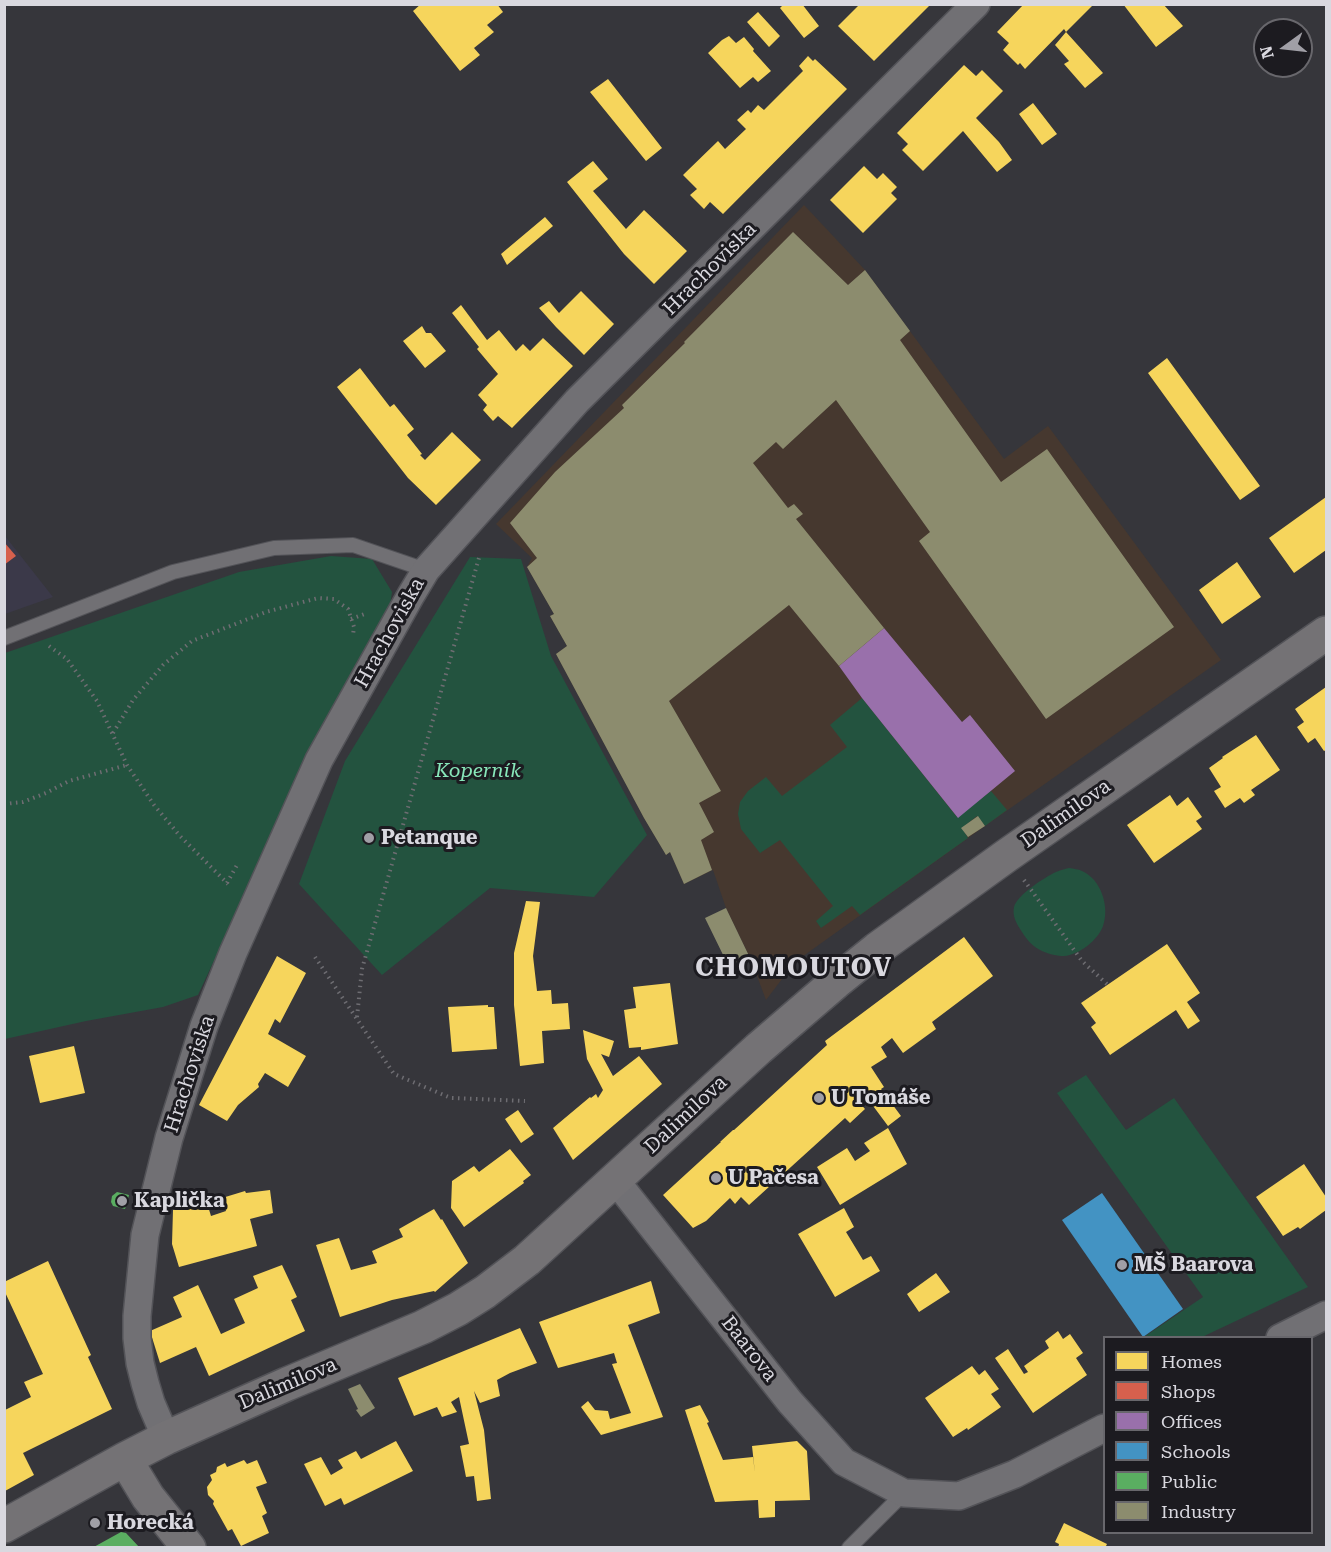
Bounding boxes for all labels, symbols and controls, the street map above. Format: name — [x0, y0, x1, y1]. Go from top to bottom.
north arrow — [1253, 18, 1313, 78]
text: N — [1256, 44, 1278, 61]
street label: Hrachoviska — [658, 217, 762, 321]
street label: Hrachoviska — [350, 574, 430, 692]
park label: Koperník — [435, 759, 521, 783]
street label: Dalimilova — [1017, 774, 1115, 854]
place label: Petanque — [381, 826, 478, 850]
marker: Petanque — [362, 831, 376, 845]
district label: CHOMOUTOV — [695, 952, 893, 984]
street label: Hrachoviska — [160, 1012, 220, 1136]
street label: Dalimilova — [640, 1071, 732, 1159]
place label: U Tomáše — [831, 1086, 931, 1110]
marker: U Tomáše — [812, 1091, 826, 1105]
place label: U Pačesa — [728, 1166, 819, 1190]
marker: U Pačesa — [709, 1171, 723, 1185]
place label: Kaplička — [134, 1189, 225, 1213]
marker: Kaplička — [115, 1194, 129, 1208]
place label: MŠ Baarova — [1134, 1253, 1253, 1277]
marker: MŠ Baarova — [1115, 1258, 1129, 1272]
street label: Baarova — [716, 1311, 782, 1387]
legend — [1103, 1336, 1313, 1534]
text: Homes — [1161, 1351, 1222, 1372]
street label: Dalimilova — [236, 1353, 340, 1415]
text: Shops — [1161, 1381, 1215, 1402]
text: Offices — [1161, 1411, 1222, 1432]
text: Schools — [1161, 1441, 1230, 1462]
text: Public — [1161, 1471, 1217, 1492]
text: Industry — [1161, 1501, 1236, 1522]
place label: Horecká — [107, 1511, 194, 1535]
marker: Horecká — [88, 1516, 102, 1530]

